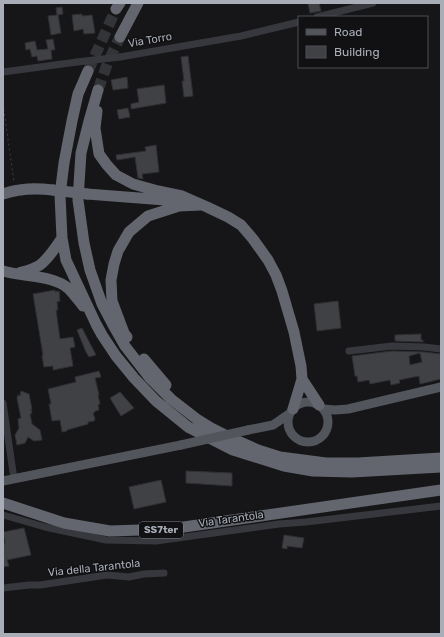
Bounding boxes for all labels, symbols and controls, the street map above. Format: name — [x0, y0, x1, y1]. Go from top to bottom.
legend — [298, 16, 428, 68]
text: Road — [334, 25, 362, 39]
street label: Via Torro — [127, 30, 173, 50]
text: Building — [334, 45, 380, 59]
street label: Via Tarantola — [197, 508, 265, 530]
road number: SS7ter — [139, 522, 183, 538]
street label: Via della Tarantola — [47, 557, 141, 579]

